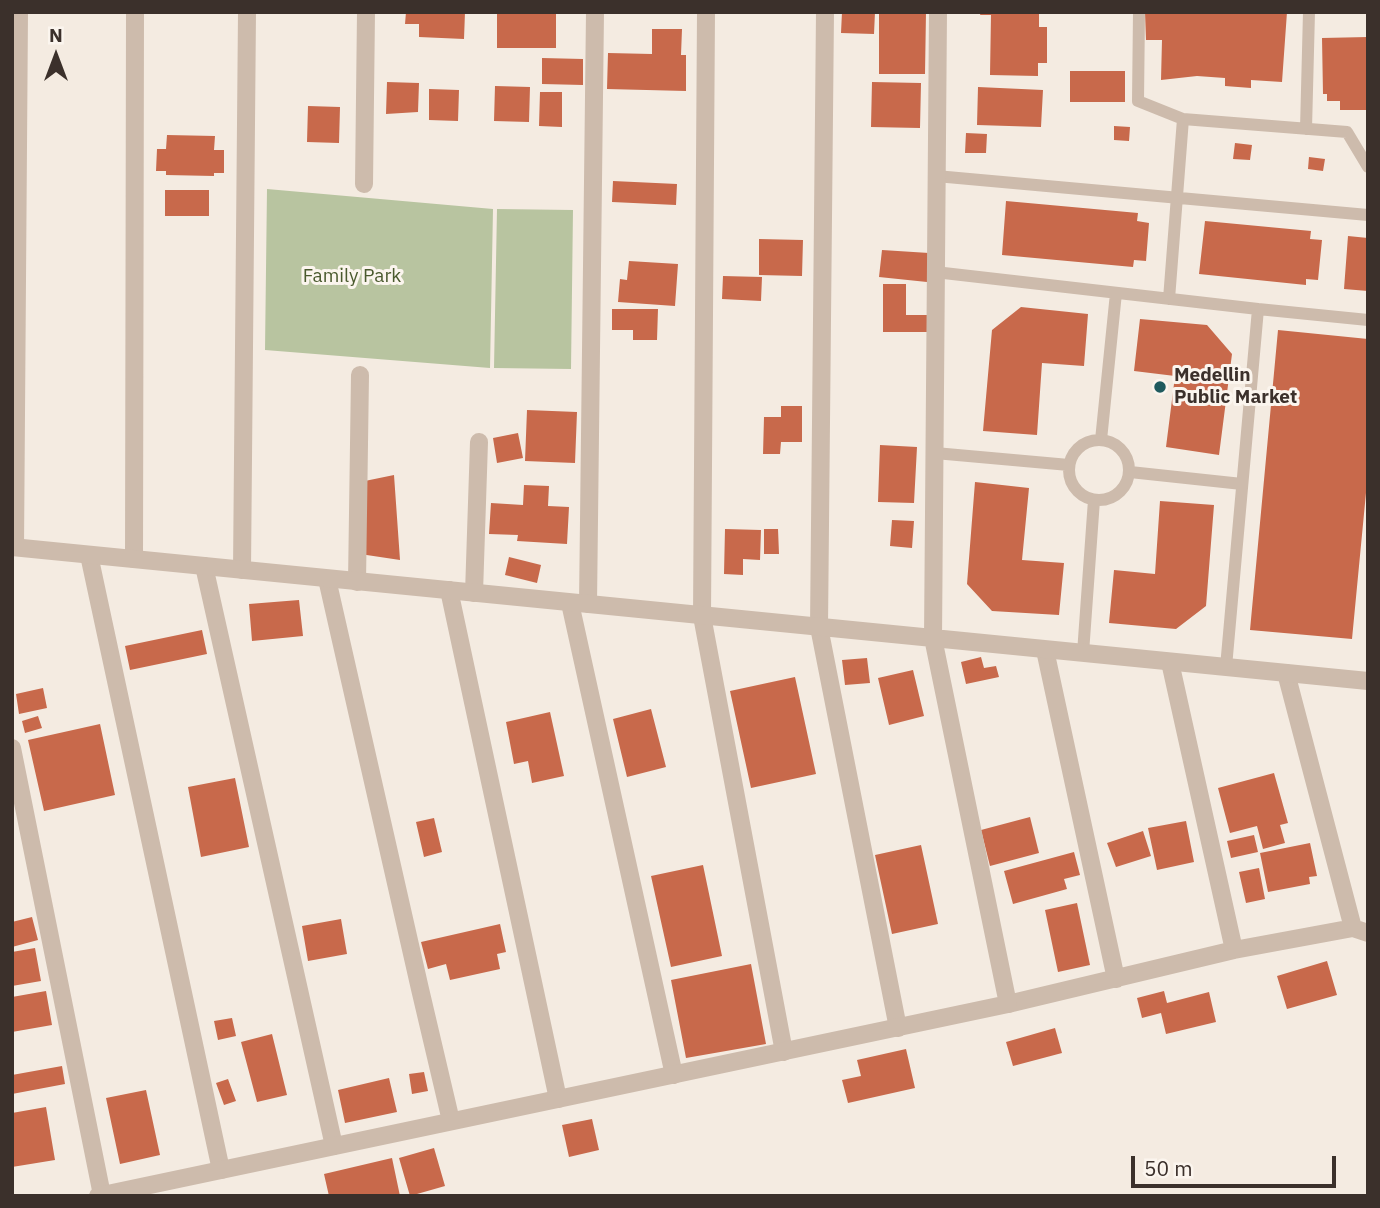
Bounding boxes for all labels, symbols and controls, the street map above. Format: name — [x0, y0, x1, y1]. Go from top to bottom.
north arrow — [21, 21, 91, 91]
text: N — [49, 23, 63, 47]
park label: Family Park — [303, 266, 401, 288]
place label: Medellin Public Market — [1174, 365, 1297, 409]
marker: Medellin Public Market — [1152, 379, 1168, 395]
scale bar — [1135, 1142, 1340, 1186]
text: 50 m — [1144, 1154, 1193, 1182]

